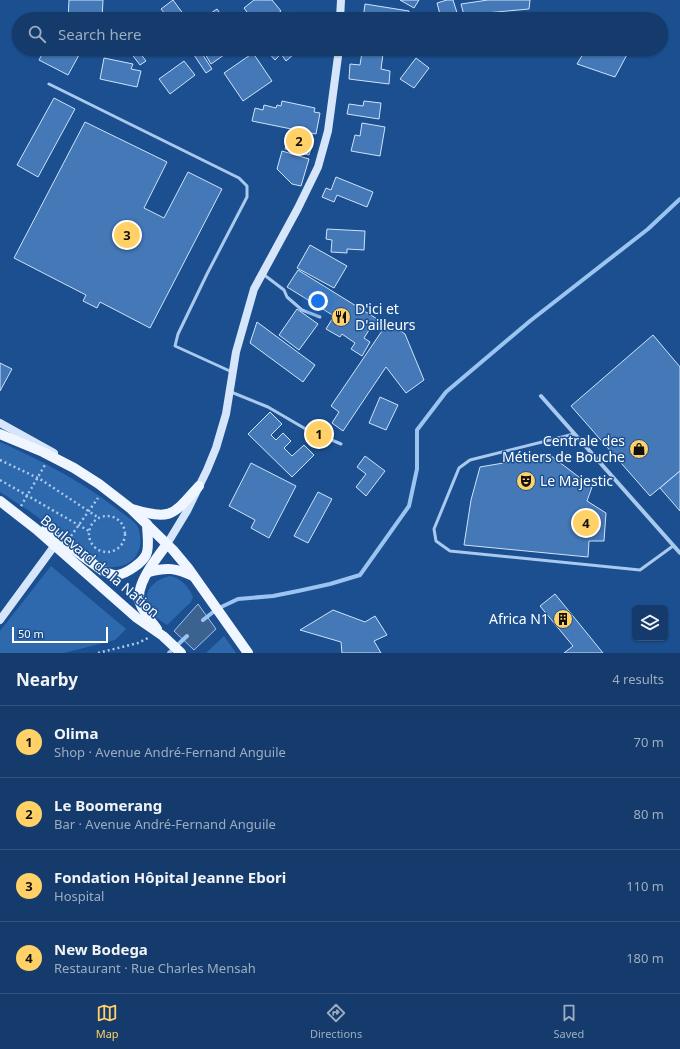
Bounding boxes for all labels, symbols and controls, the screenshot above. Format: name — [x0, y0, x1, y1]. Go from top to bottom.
search box — [12, 12, 668, 56]
icon: search — [26, 23, 48, 45]
text: Search here — [58, 24, 141, 44]
pin: 2 — [286, 126, 312, 156]
pin: 3 — [114, 220, 140, 250]
your location — [308, 291, 328, 311]
place label: D'ici et D'ailleurs — [355, 299, 416, 334]
restaurant icon: D'ici et D'ailleurs — [330, 306, 352, 328]
pin: 1 — [306, 419, 332, 449]
place label: Centrale des Métiers de Bouche — [502, 431, 625, 466]
shop icon: Centrale des Métiers de Bouche — [628, 438, 650, 460]
theatre icon: Le Majestic — [515, 470, 537, 492]
place label: Le Majestic — [540, 471, 613, 490]
pin: 4 — [573, 508, 599, 538]
street label: Boulevard de la Nation — [37, 510, 164, 621]
map controls — [632, 605, 668, 641]
button: layers — [632, 605, 668, 641]
building icon: Africa N1 — [552, 608, 574, 630]
place label: Africa N1 — [489, 609, 549, 628]
scale bar — [12, 625, 108, 644]
text: 50 m — [18, 626, 44, 641]
text: Nearby — [16, 668, 78, 691]
text: 4 results — [612, 670, 664, 688]
text: Olima — [54, 723, 98, 743]
text: 1 — [25, 733, 33, 751]
text: 70 m — [634, 733, 664, 751]
text: Shop · Avenue André-Fernand Anguile — [54, 743, 286, 761]
text: Le Boomerang — [54, 795, 162, 815]
text: 2 — [25, 805, 33, 823]
text: 80 m — [634, 805, 664, 823]
text: Bar · Avenue André-Fernand Anguile — [54, 815, 276, 833]
text: Fondation Hôpital Jeanne Ebori — [54, 867, 286, 887]
text: 3 — [25, 877, 33, 895]
text: 110 m — [626, 877, 664, 895]
text: Hospital — [54, 887, 104, 905]
text: New Bodega — [54, 939, 148, 959]
text: 4 — [25, 949, 33, 967]
text: 180 m — [626, 949, 664, 967]
text: Restaurant · Rue Charles Mensah — [54, 959, 256, 977]
tab: Map — [96, 1002, 119, 1041]
tab: Directions — [310, 1002, 362, 1041]
tab: Saved — [554, 1002, 584, 1041]

